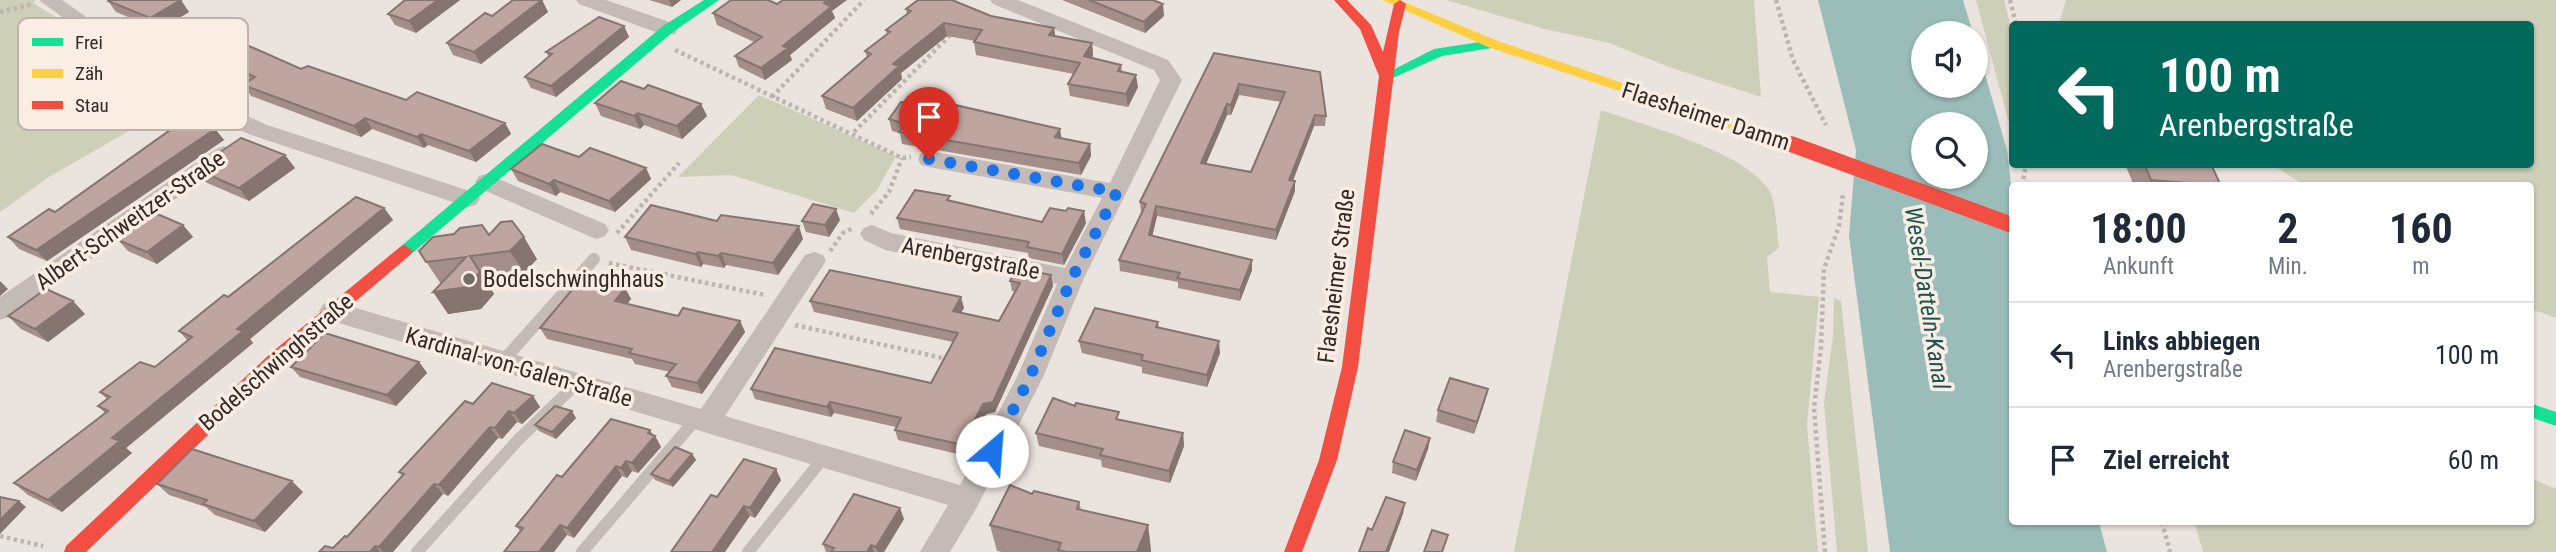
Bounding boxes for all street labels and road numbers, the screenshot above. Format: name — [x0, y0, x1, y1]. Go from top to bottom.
street label: Flaesheimer Damm — [1618, 77, 1793, 156]
street label: Albert-Schweitzer-Straße — [30, 145, 230, 296]
street label: Flaesheimer Straße — [1312, 187, 1361, 365]
street label: Arenbergstraße — [900, 232, 1042, 285]
street label: Bodelschwinghstraße — [194, 288, 359, 437]
street label: Kardinal-von-Galen-Straße — [402, 322, 635, 413]

